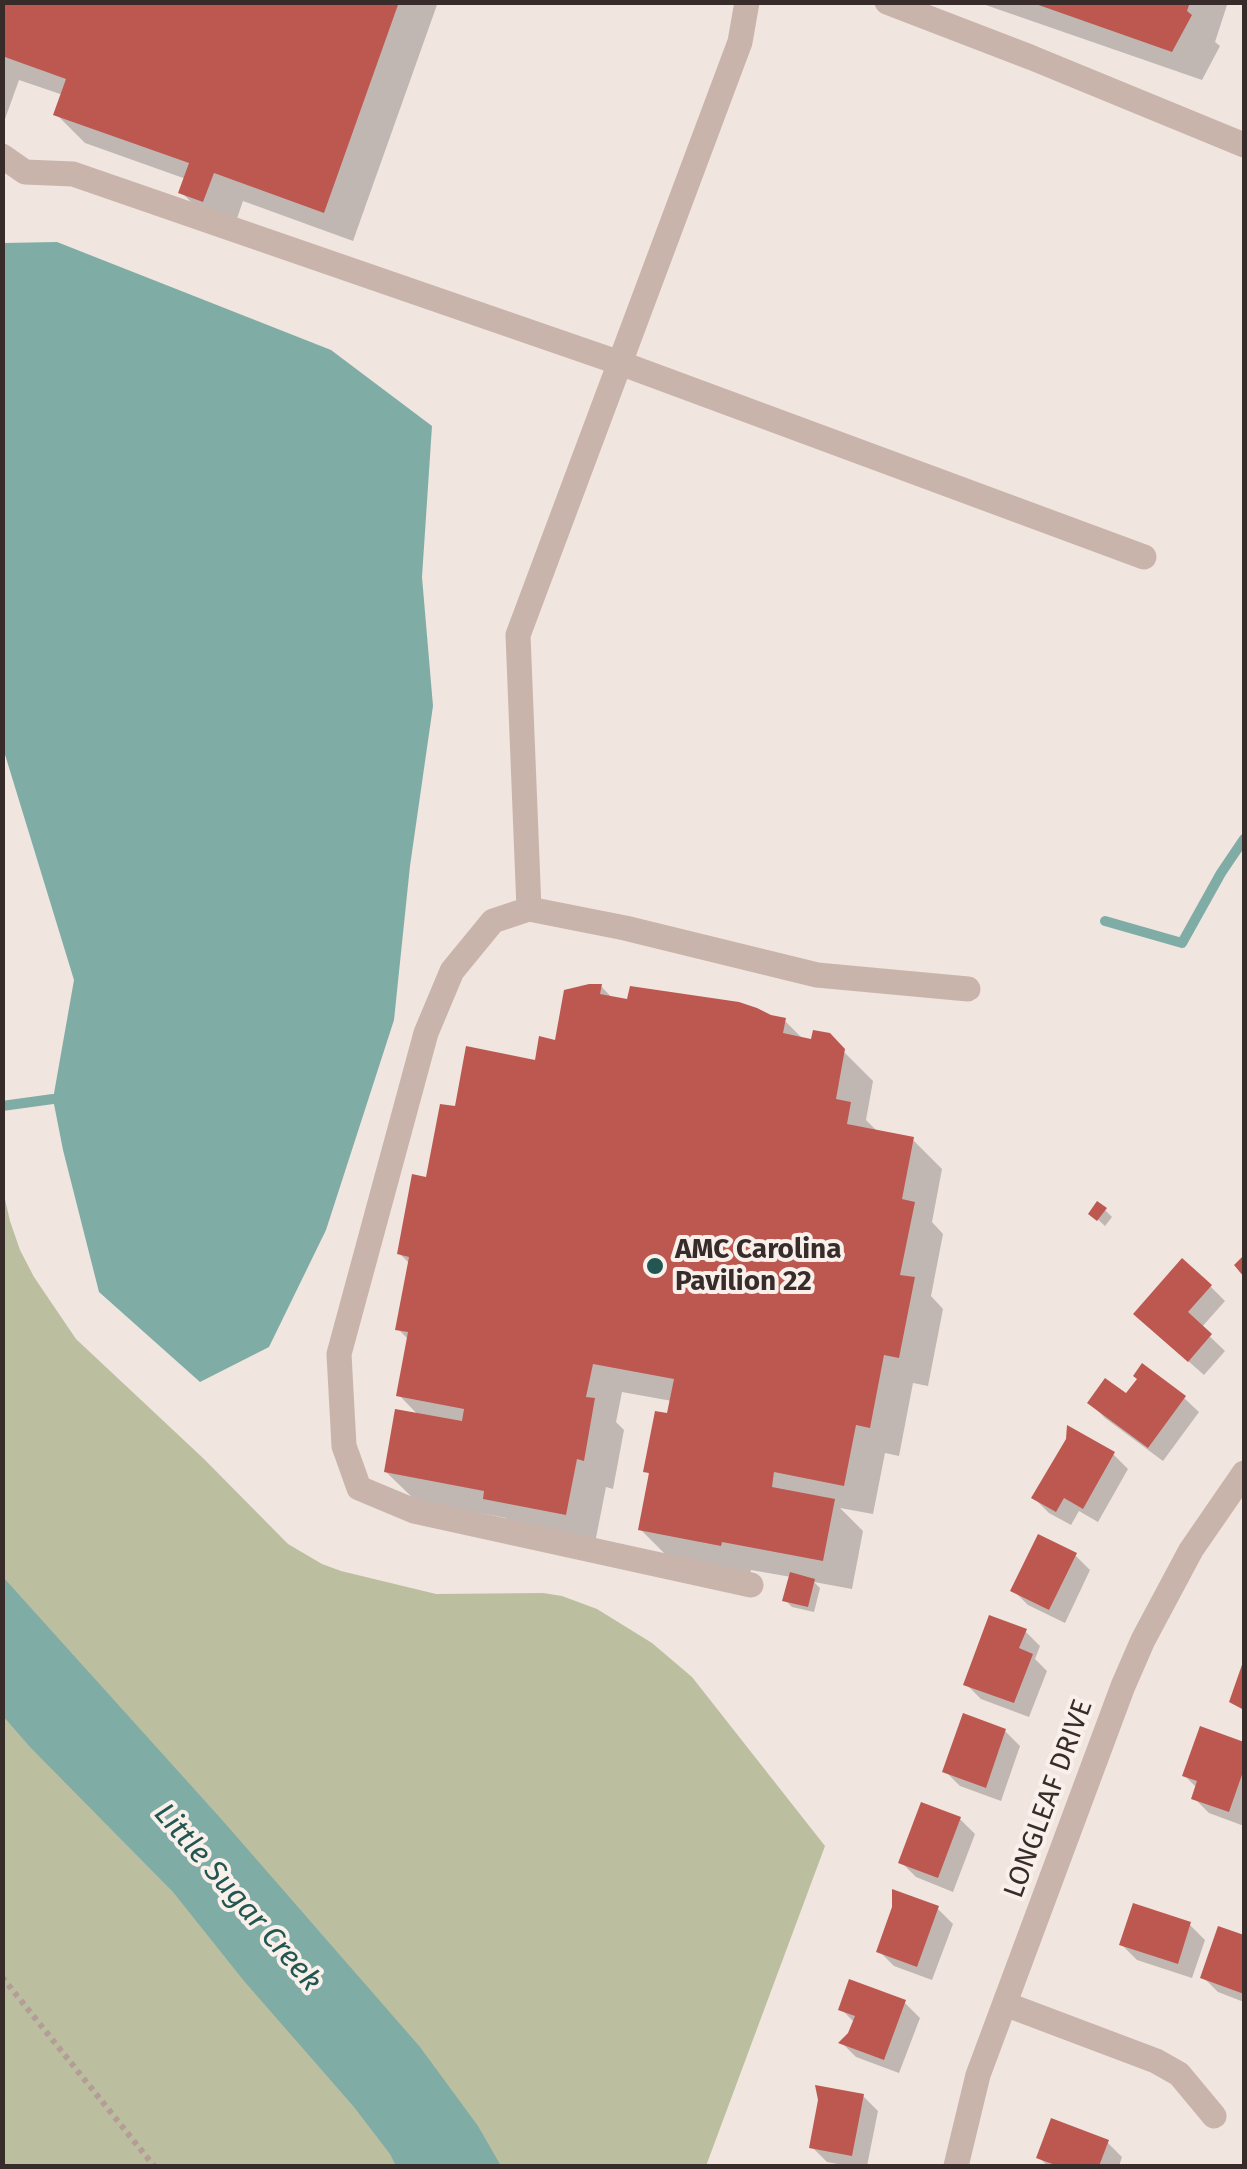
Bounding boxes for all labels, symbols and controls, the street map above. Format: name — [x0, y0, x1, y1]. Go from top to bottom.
place label: AMC Carolina Pavilion 22 — [675, 1233, 842, 1299]
marker: AMC Carolina Pavilion 22 — [644, 1255, 666, 1277]
street label: LONGLEAF DRIVE — [998, 1695, 1100, 1903]
water label: Little Sugar Creek — [146, 1797, 328, 1999]

